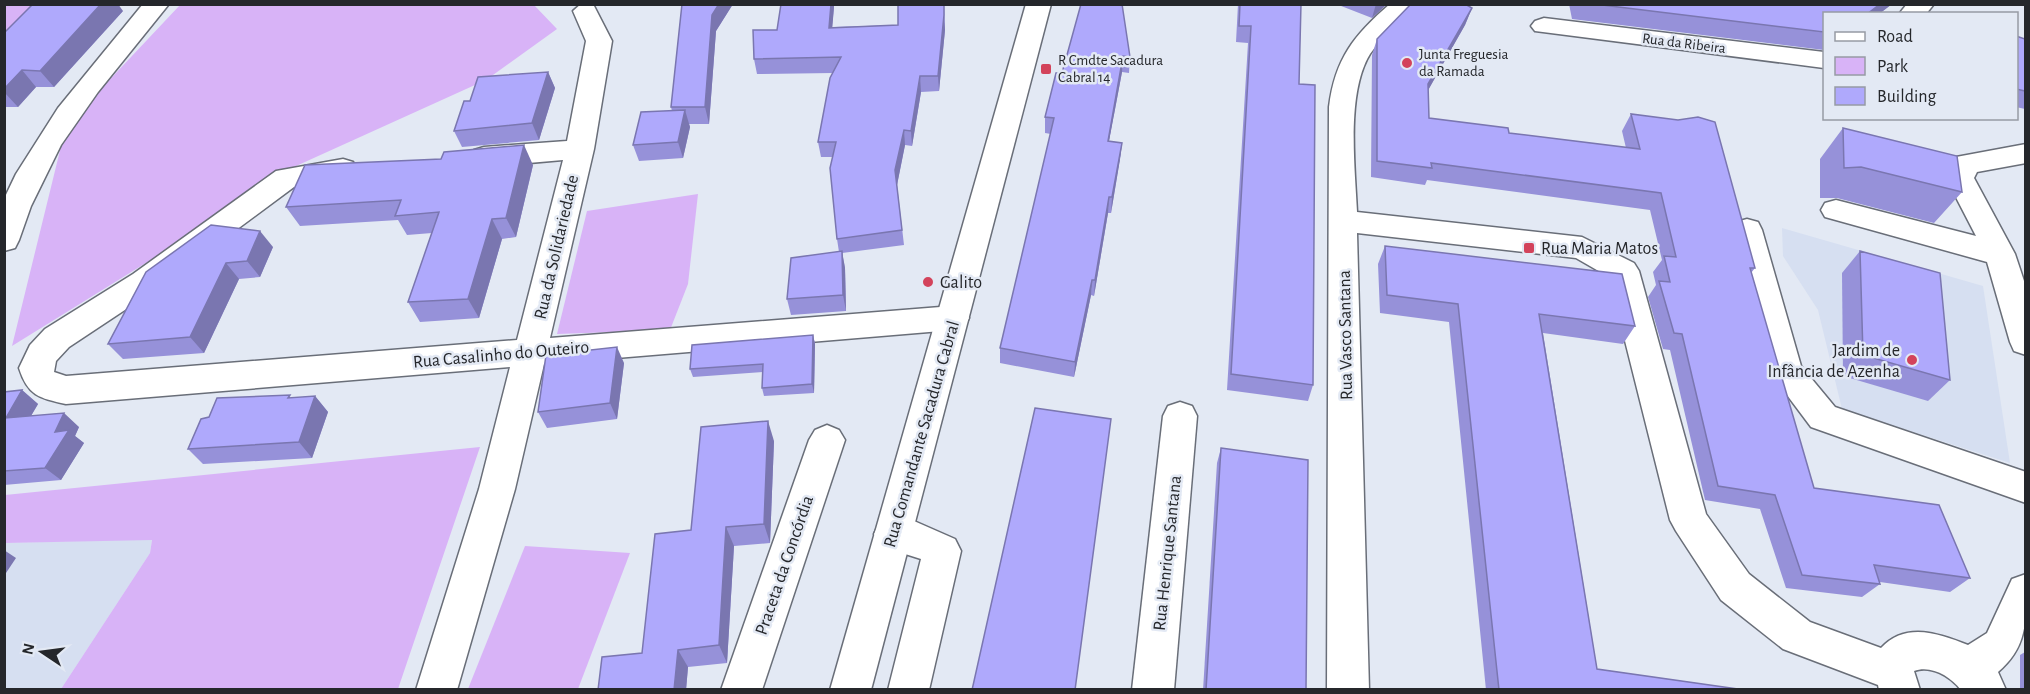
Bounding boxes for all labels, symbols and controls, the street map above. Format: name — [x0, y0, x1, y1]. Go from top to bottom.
legend — [1823, 12, 2018, 120]
text: Road — [1877, 28, 1913, 46]
street label: Rua da Ribeira — [1641, 31, 1727, 56]
place label: Junta Freguesia da Ramada — [1419, 47, 1509, 79]
place label: R Cmdte Sacadura Cabral 14 — [1058, 53, 1163, 85]
marker: Junta Freguesia da Ramada — [1400, 56, 1414, 70]
text: Park — [1877, 58, 1909, 76]
marker: R Cmdte Sacadura Cabral 14 — [1039, 62, 1053, 76]
text: Building — [1877, 88, 1937, 106]
street label: Rua da Solidariedade — [532, 173, 582, 321]
place label: Rua Maria Matos — [1541, 240, 1658, 258]
marker: Rua Maria Matos — [1522, 241, 1536, 255]
street label: Rua Vasco Santana — [1336, 270, 1356, 400]
place label: Galito — [940, 274, 982, 292]
marker: Galito — [921, 275, 935, 289]
street label: Rua Comandante Sacadura Cabral — [881, 319, 963, 550]
street label: Rua Casalinho do Outeiro — [412, 338, 590, 372]
place label: Jardim de Infância de Azenha — [1768, 342, 1900, 381]
marker: Jardim de Infância de Azenha — [1905, 353, 1919, 367]
street label: Rua Henrique Santana — [1151, 474, 1185, 632]
street label: Praceta da Concórdia — [753, 493, 817, 637]
north arrow — [12, 622, 72, 682]
text: N — [19, 642, 37, 656]

